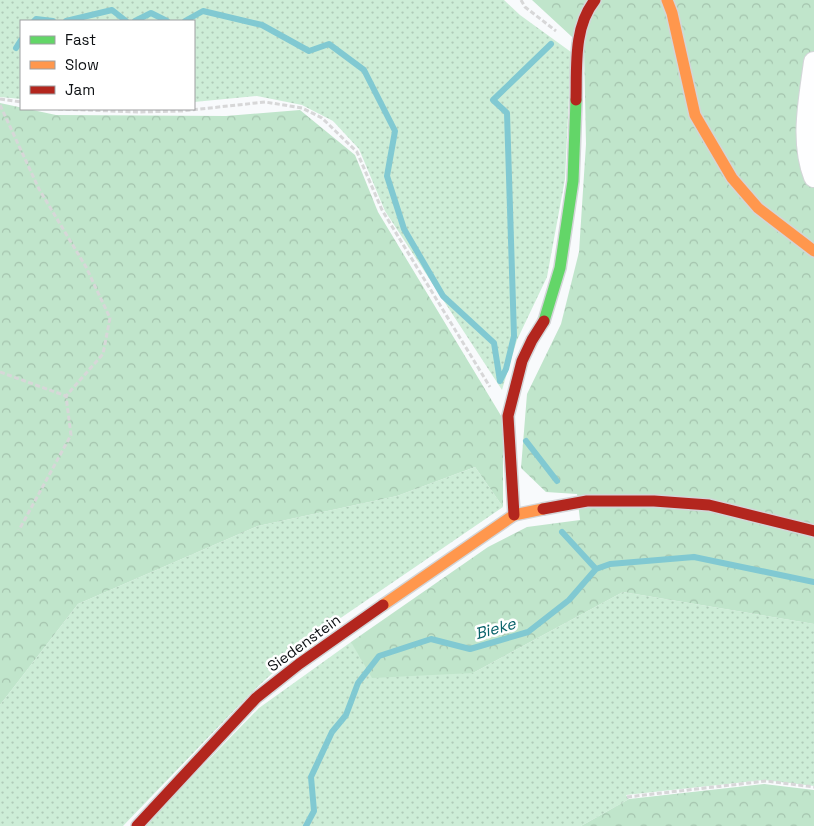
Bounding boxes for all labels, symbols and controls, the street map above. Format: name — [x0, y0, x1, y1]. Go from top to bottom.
legend — [20, 20, 195, 110]
text: Fast — [65, 30, 96, 49]
text: Slow — [65, 55, 99, 74]
text: Jam — [65, 80, 95, 99]
street label: Siedenstein — [263, 610, 344, 675]
water label: Bieke — [472, 613, 519, 644]

